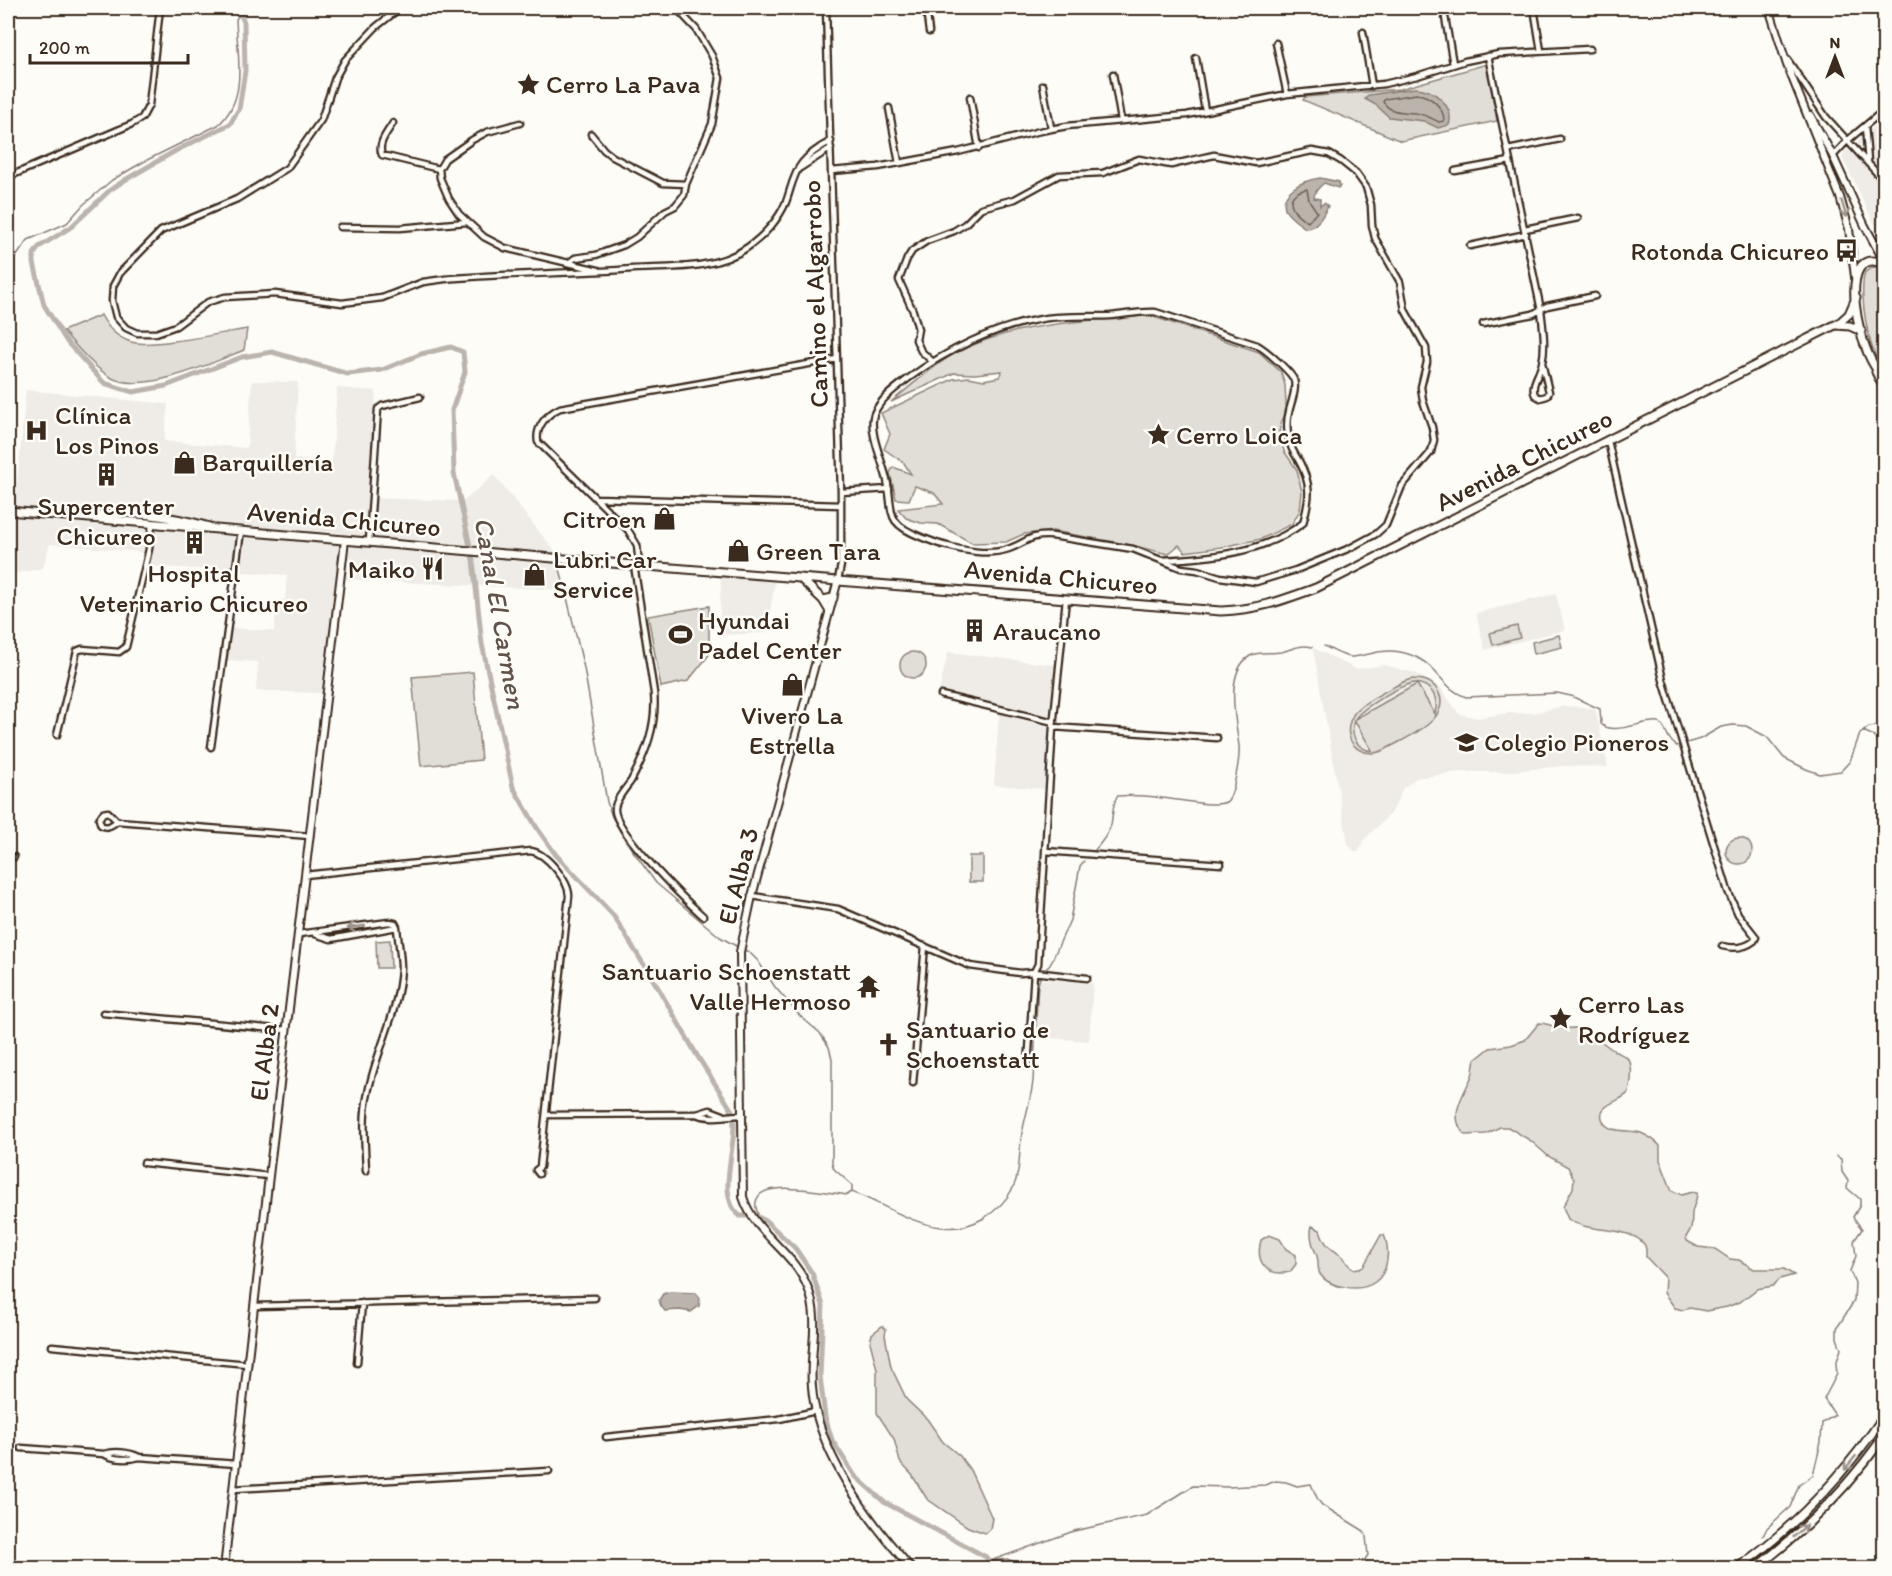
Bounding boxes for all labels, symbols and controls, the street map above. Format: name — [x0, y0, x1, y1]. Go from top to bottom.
scale bar — [30, 27, 188, 65]
north arrow — [1805, 27, 1865, 87]
text: N — [1830, 33, 1840, 52]
text: 200 m — [39, 37, 90, 59]
place label: Cerro La Pava — [546, 68, 700, 100]
place icon: Cerro La Pava — [515, 71, 541, 97]
street label: Camino el Algarrobo — [795, 180, 835, 408]
one-way arrow — [1839, 199, 1850, 218]
place label: Rotonda Chicureo — [1630, 235, 1829, 267]
bus stop icon: Rotonda Chicureo — [1834, 238, 1860, 264]
place label: Clínica Los Pinos — [55, 399, 159, 461]
street label: Avenida Chicureo — [1430, 402, 1618, 518]
hospital icon: Clínica Los Pinos — [24, 417, 50, 443]
place label: Cerro Loica — [1176, 419, 1302, 451]
place icon: Cerro Loica — [1145, 422, 1171, 448]
place label: Barquillería — [202, 446, 333, 478]
shop icon: Barquillería — [171, 449, 197, 475]
building icon: Supercenter Chicureo — [93, 462, 119, 488]
place label: Supercenter Chicureo — [38, 490, 175, 552]
street label: Avenida Chicureo — [246, 495, 442, 543]
place label: Citroen — [563, 503, 646, 535]
shop icon: Citroen — [651, 506, 677, 532]
water label: Canal El Carmen — [467, 514, 534, 712]
building icon: Hospital Veterinario Chicureo — [181, 529, 207, 555]
place label: Green Tara — [756, 535, 881, 567]
shop icon: Green Tara — [725, 538, 751, 564]
place label: Lubri Car Service — [553, 543, 657, 605]
place label: Maiko — [348, 553, 415, 585]
street label: Avenida Chicureo — [963, 553, 1159, 601]
restaurant icon: Maiko — [420, 556, 446, 582]
place label: Hospital Veterinario Chicureo — [80, 557, 308, 619]
shop icon: Lubri Car Service — [522, 561, 548, 587]
place label: Hyundai Padel Center — [698, 604, 842, 666]
place label: Araucano — [993, 615, 1101, 647]
building icon: Araucano — [962, 618, 988, 644]
sports icon: Hyundai Padel Center — [667, 622, 693, 648]
shop icon: Vivero La Estrella — [779, 671, 805, 697]
place label: Vivero La Estrella — [741, 699, 843, 761]
place label: Colegio Pioneros — [1484, 726, 1669, 758]
school or university icon: Colegio Pioneros — [1453, 729, 1479, 755]
street label: El Alba 3 — [711, 824, 765, 928]
one-way arrow — [347, 921, 367, 932]
place label: Santuario Schoenstatt Valle Hermoso — [602, 955, 851, 1017]
temple icon: Santuario Schoenstatt Valle Hermoso — [856, 973, 882, 999]
place label: Cerro Las Rodríguez — [1578, 988, 1690, 1050]
street label: El Alba 2 — [242, 1001, 286, 1103]
place icon: Cerro Las Rodríguez — [1547, 1006, 1573, 1032]
place label: Santuario de Schoenstatt — [906, 1013, 1049, 1075]
church icon: Santuario de Schoenstatt — [875, 1031, 901, 1057]
one-way arrow — [1843, 1455, 1856, 1471]
one-way arrow — [1793, 1524, 1808, 1538]

